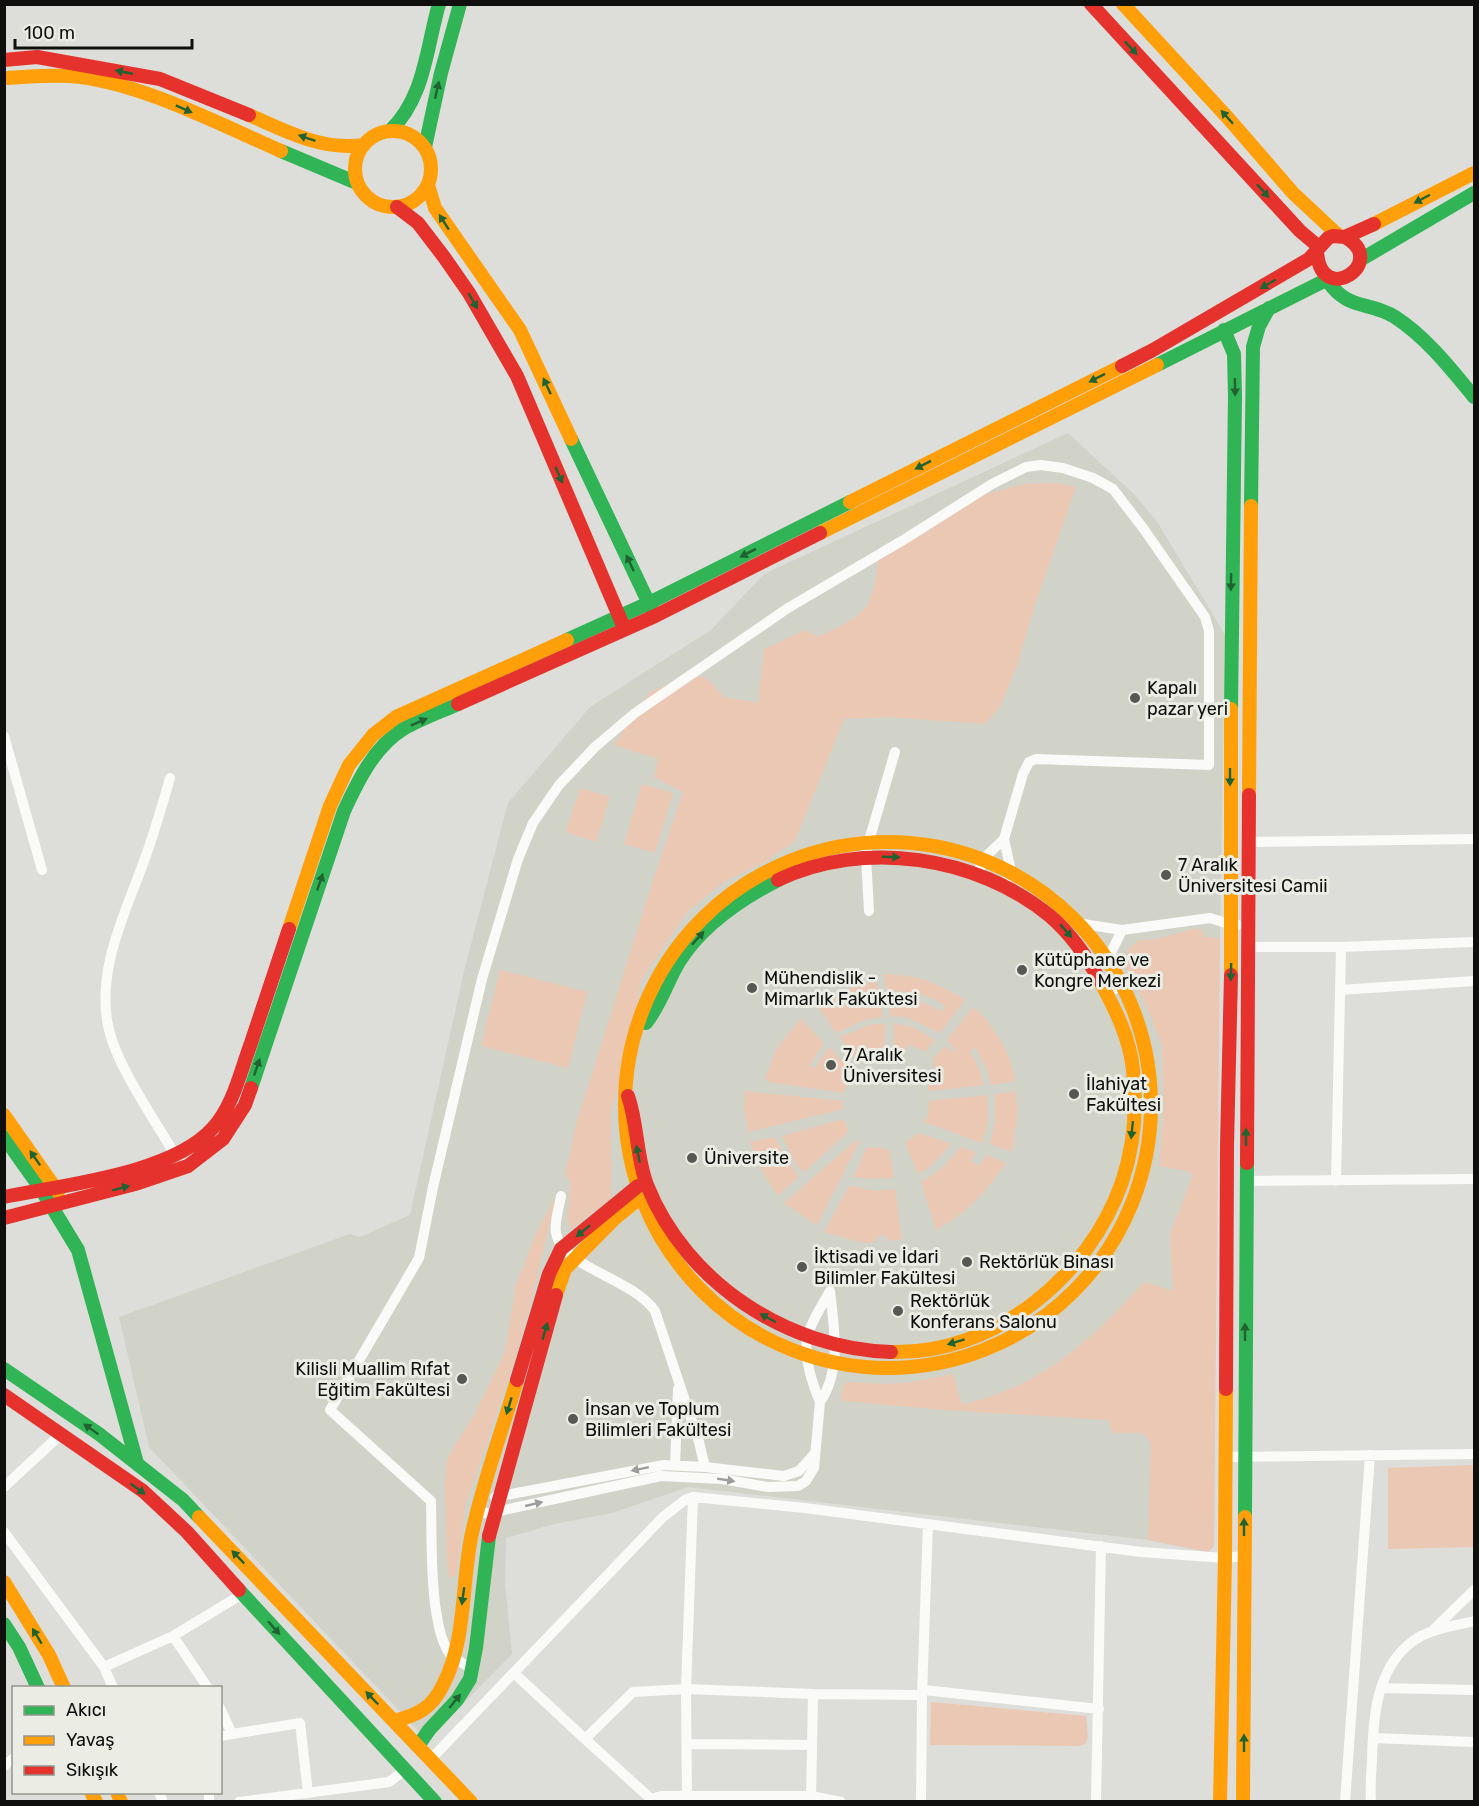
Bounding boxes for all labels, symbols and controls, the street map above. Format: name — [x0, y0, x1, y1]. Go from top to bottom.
scale bar — [15, 12, 192, 50]
text: 100 m — [24, 22, 75, 44]
one-way arrow — [1124, 40, 1138, 55]
one-way arrow — [114, 67, 133, 76]
one-way arrow — [433, 80, 443, 99]
one-way arrow — [175, 105, 192, 114]
one-way arrow — [1221, 110, 1234, 125]
one-way arrow — [297, 133, 315, 143]
one-way arrow — [1256, 183, 1269, 198]
one-way arrow — [1413, 194, 1430, 204]
one-way arrow — [438, 213, 449, 230]
one-way arrow — [1259, 278, 1276, 288]
one-way arrow — [468, 293, 478, 310]
one-way arrow — [1088, 373, 1105, 383]
one-way arrow — [1230, 377, 1239, 396]
one-way arrow — [542, 378, 551, 395]
one-way arrow — [914, 461, 931, 470]
one-way arrow — [554, 467, 564, 485]
one-way arrow — [740, 548, 757, 557]
one-way arrow — [626, 554, 635, 571]
one-way arrow — [1227, 572, 1236, 591]
place label: Kapalı pazar yeri — [1147, 677, 1228, 720]
marker: Kapalı pazar yeri — [1128, 691, 1142, 705]
one-way arrow — [410, 718, 427, 727]
one-way arrow — [1225, 767, 1235, 786]
one-way arrow — [881, 853, 900, 862]
place label: 7 Aralık Üniversitesi Camii — [1178, 854, 1328, 897]
marker: 7 Aralık Üniversitesi Camii — [1159, 868, 1173, 882]
one-way arrow — [315, 873, 325, 891]
one-way arrow — [1059, 924, 1073, 939]
one-way arrow — [691, 931, 704, 946]
place label: Kütüphane ve Kongre Merkezi — [1034, 949, 1161, 992]
one-way arrow — [1226, 962, 1235, 981]
marker: Kütüphane ve Kongre Merkezi — [1015, 963, 1029, 977]
place label: Mühendislik - Mimarlık Faküktesi — [764, 967, 918, 1010]
marker: Mühendislik - Mimarlık Faküktesi — [745, 981, 759, 995]
place label: 7 Aralık Üniversitesi — [843, 1044, 942, 1087]
one-way arrow — [253, 1058, 263, 1076]
marker: 7 Aralık Üniversitesi — [824, 1058, 838, 1072]
place label: İlahiyat Fakültesi — [1086, 1073, 1161, 1116]
marker: İlahiyat Fakültesi — [1067, 1087, 1081, 1101]
one-way arrow — [1127, 1121, 1137, 1140]
one-way arrow — [1241, 1128, 1251, 1147]
one-way arrow — [633, 1144, 642, 1163]
place label: Üniversite — [704, 1147, 789, 1169]
one-way arrow — [29, 1151, 41, 1167]
marker: Üniversite — [685, 1151, 699, 1165]
one-way arrow — [112, 1183, 130, 1192]
one-way arrow — [576, 1224, 591, 1236]
place label: İktisadi ve İdari Bilimler Fakültesi — [814, 1246, 955, 1289]
place label: Rektörlük Binası — [979, 1251, 1114, 1273]
marker: Rektörlük Binası — [960, 1255, 974, 1269]
marker: İktisadi ve İdari Bilimler Fakültesi — [795, 1260, 809, 1274]
place label: Rektörlük Konferans Salonu — [910, 1290, 1057, 1333]
marker: Rektörlük Konferans Salonu — [891, 1304, 905, 1318]
one-way arrow — [760, 1313, 777, 1323]
one-way arrow — [541, 1322, 550, 1340]
one-way arrow — [1240, 1323, 1250, 1342]
one-way arrow — [947, 1338, 965, 1348]
place label: Kilisli Muallim Rıfat Eğitim Fakültesi — [295, 1358, 450, 1401]
marker: Kilisli Muallim Rıfat Eğitim Fakültesi — [455, 1372, 469, 1386]
one-way arrow — [504, 1397, 513, 1415]
place label: İnsan ve Toplum Bilimleri Fakültesi — [585, 1398, 731, 1441]
marker: İnsan ve Toplum Bilimleri Fakültesi — [566, 1412, 580, 1426]
one-way arrow — [84, 1423, 100, 1435]
one-way arrow — [630, 1465, 649, 1474]
one-way arrow — [716, 1476, 735, 1485]
one-way arrow — [131, 1482, 146, 1494]
one-way arrow — [525, 1498, 543, 1508]
one-way arrow — [1239, 1518, 1249, 1537]
one-way arrow — [231, 1551, 245, 1565]
one-way arrow — [459, 1586, 468, 1605]
one-way arrow — [268, 1620, 281, 1636]
one-way arrow — [32, 1628, 43, 1644]
legend — [12, 1686, 222, 1794]
one-way arrow — [366, 1692, 380, 1706]
one-way arrow — [448, 1693, 461, 1709]
text: Akıcı — [66, 1699, 106, 1721]
text: Yavaş — [66, 1729, 114, 1751]
one-way arrow — [1239, 1734, 1249, 1753]
text: Sıkışık — [66, 1759, 119, 1781]

